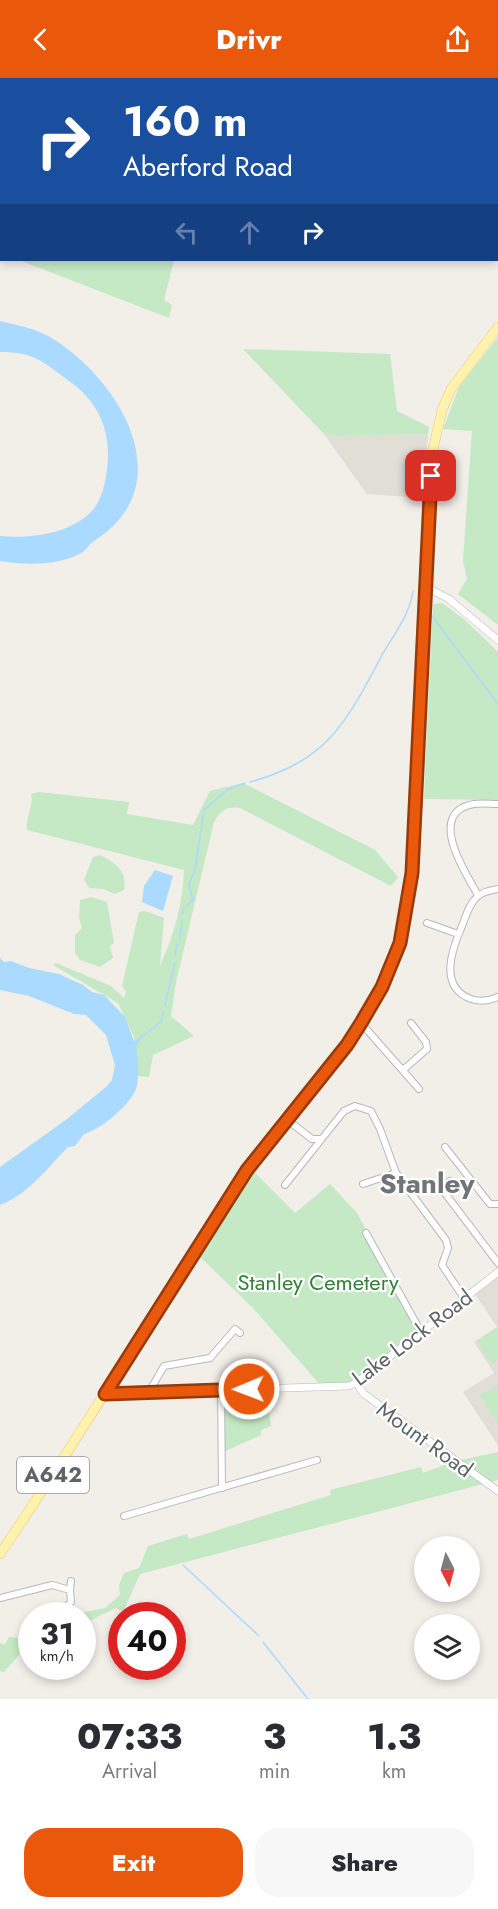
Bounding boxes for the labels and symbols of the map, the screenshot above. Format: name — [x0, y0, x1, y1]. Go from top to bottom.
pin — [405, 450, 456, 501]
district label: Stanley — [379, 1163, 475, 1204]
park label: Stanley Cemetery — [237, 1266, 399, 1298]
street label: Lake Lock Road — [345, 1281, 479, 1393]
position arrow — [217, 1357, 281, 1421]
street label: Mount Road — [370, 1393, 480, 1485]
road number: A642 — [17, 1457, 89, 1493]
north arrow — [414, 1536, 480, 1602]
speed limit sign: 40 — [108, 1602, 186, 1680]

